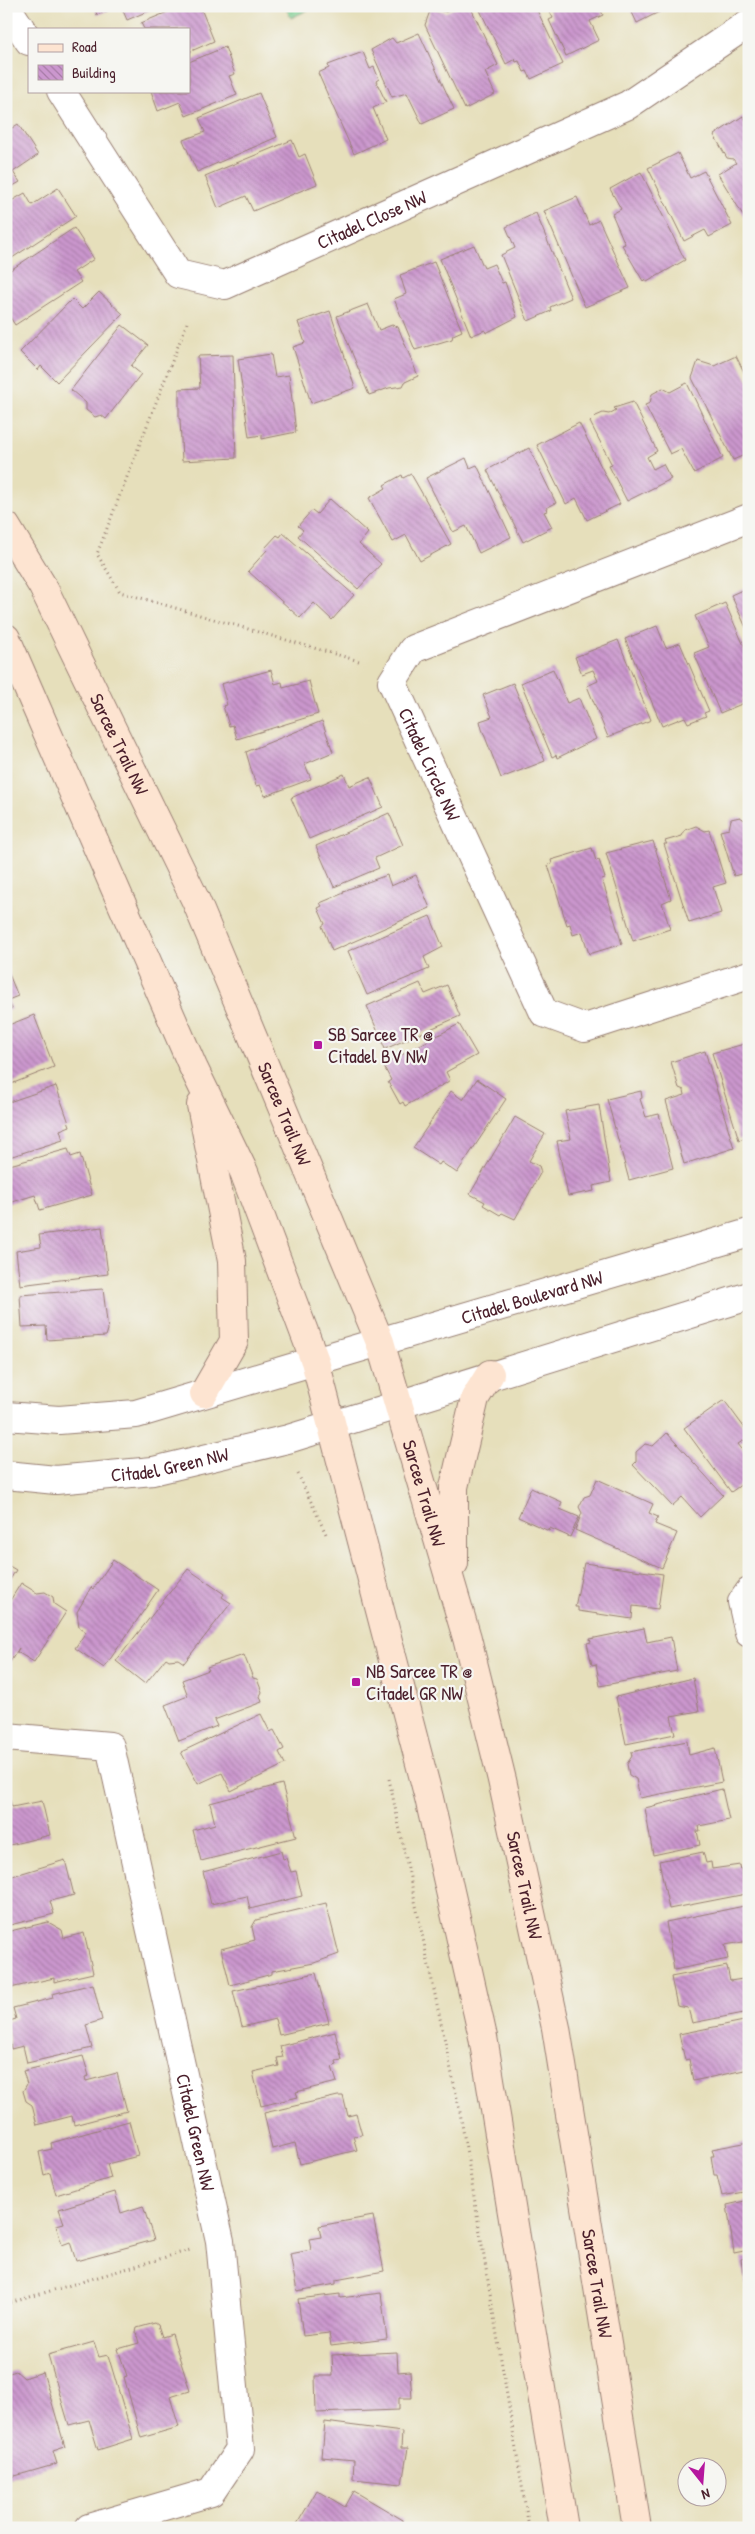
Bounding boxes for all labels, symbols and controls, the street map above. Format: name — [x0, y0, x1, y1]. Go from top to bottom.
legend — [28, 28, 190, 92]
text: Road — [72, 36, 97, 57]
text: Building — [72, 62, 116, 83]
street label: Citadel Close NW — [313, 184, 431, 255]
street label: Sarcee Trail NW — [84, 689, 155, 799]
street label: Citadel Circle NW — [393, 703, 467, 825]
place label: SB Sarcee TR @ Citadel BV NW — [328, 1021, 433, 1069]
marker: SB Sarcee TR @ Citadel BV NW — [312, 1039, 324, 1051]
street label: Sarcee Trail NW — [252, 1058, 318, 1169]
street label: Citadel Boulevard NW — [458, 1264, 606, 1330]
street label: Sarcee Trail NW — [396, 1437, 452, 1550]
street label: Citadel Green NW — [110, 1441, 231, 1488]
place label: NB Sarcee TR @ Citadel GR NW — [366, 1658, 473, 1706]
marker: NB Sarcee TR @ Citadel GR NW — [350, 1676, 362, 1688]
street label: Sarcee Trail NW — [501, 1829, 549, 1942]
street label: Citadel Green NW — [170, 2071, 222, 2194]
street label: Sarcee Trail NW — [576, 2227, 619, 2340]
north arrow — [678, 2456, 728, 2506]
text: N — [699, 2485, 712, 2505]

